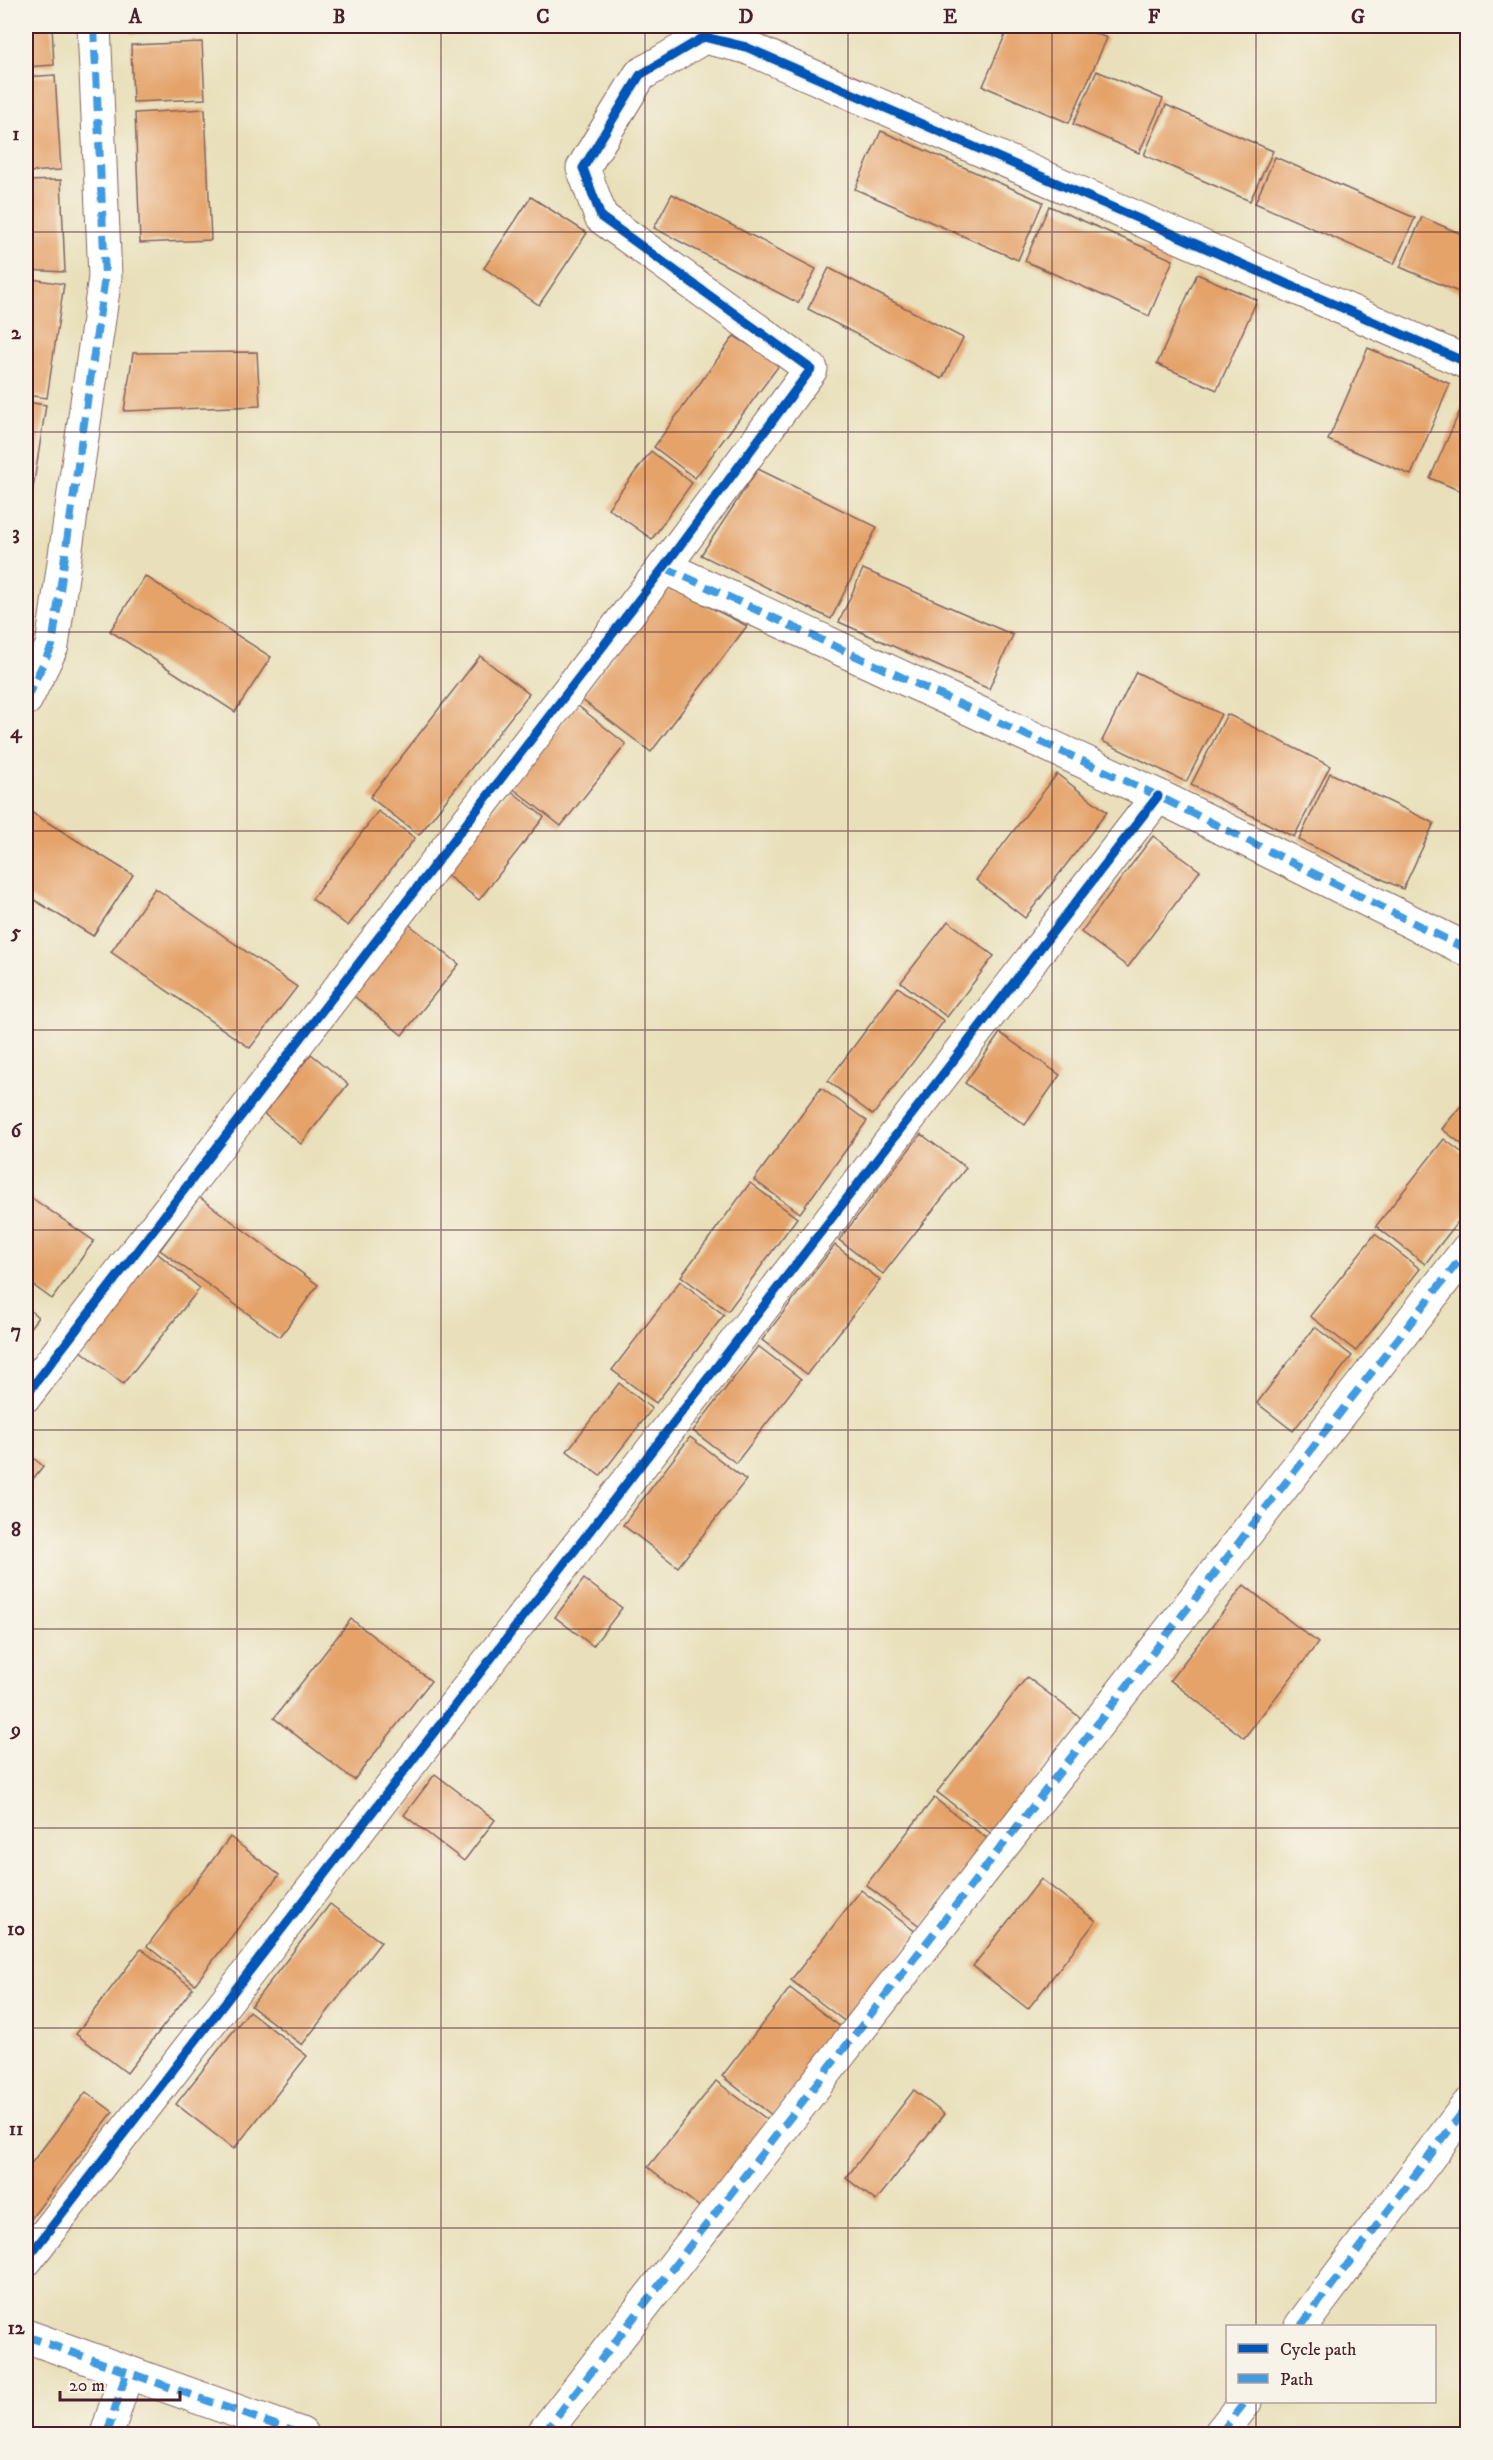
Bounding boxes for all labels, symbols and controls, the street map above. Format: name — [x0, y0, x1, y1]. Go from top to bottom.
text: A — [128, 5, 143, 30]
text: B — [333, 5, 345, 30]
text: C — [536, 5, 550, 30]
text: D — [739, 5, 754, 30]
text: E — [943, 5, 957, 30]
text: F — [1148, 5, 1161, 30]
text: G — [1351, 5, 1365, 30]
text: 1 — [12, 122, 20, 147]
text: 2 — [11, 321, 22, 346]
text: 3 — [12, 521, 20, 546]
text: 4 — [10, 720, 23, 745]
text: 5 — [10, 920, 21, 945]
text: 6 — [11, 1119, 23, 1144]
text: 7 — [11, 1319, 21, 1344]
text: 8 — [11, 1518, 21, 1543]
text: 9 — [9, 1718, 21, 1743]
text: 10 — [7, 1917, 25, 1942]
text: 11 — [9, 2117, 23, 2142]
text: 12 — [7, 2316, 26, 2341]
legend — [1226, 2325, 1436, 2403]
text: Cycle path — [1280, 2339, 1357, 2361]
scale bar — [60, 2364, 180, 2402]
text: Path — [1280, 2369, 1314, 2391]
text: 20 m — [69, 2375, 105, 2397]

